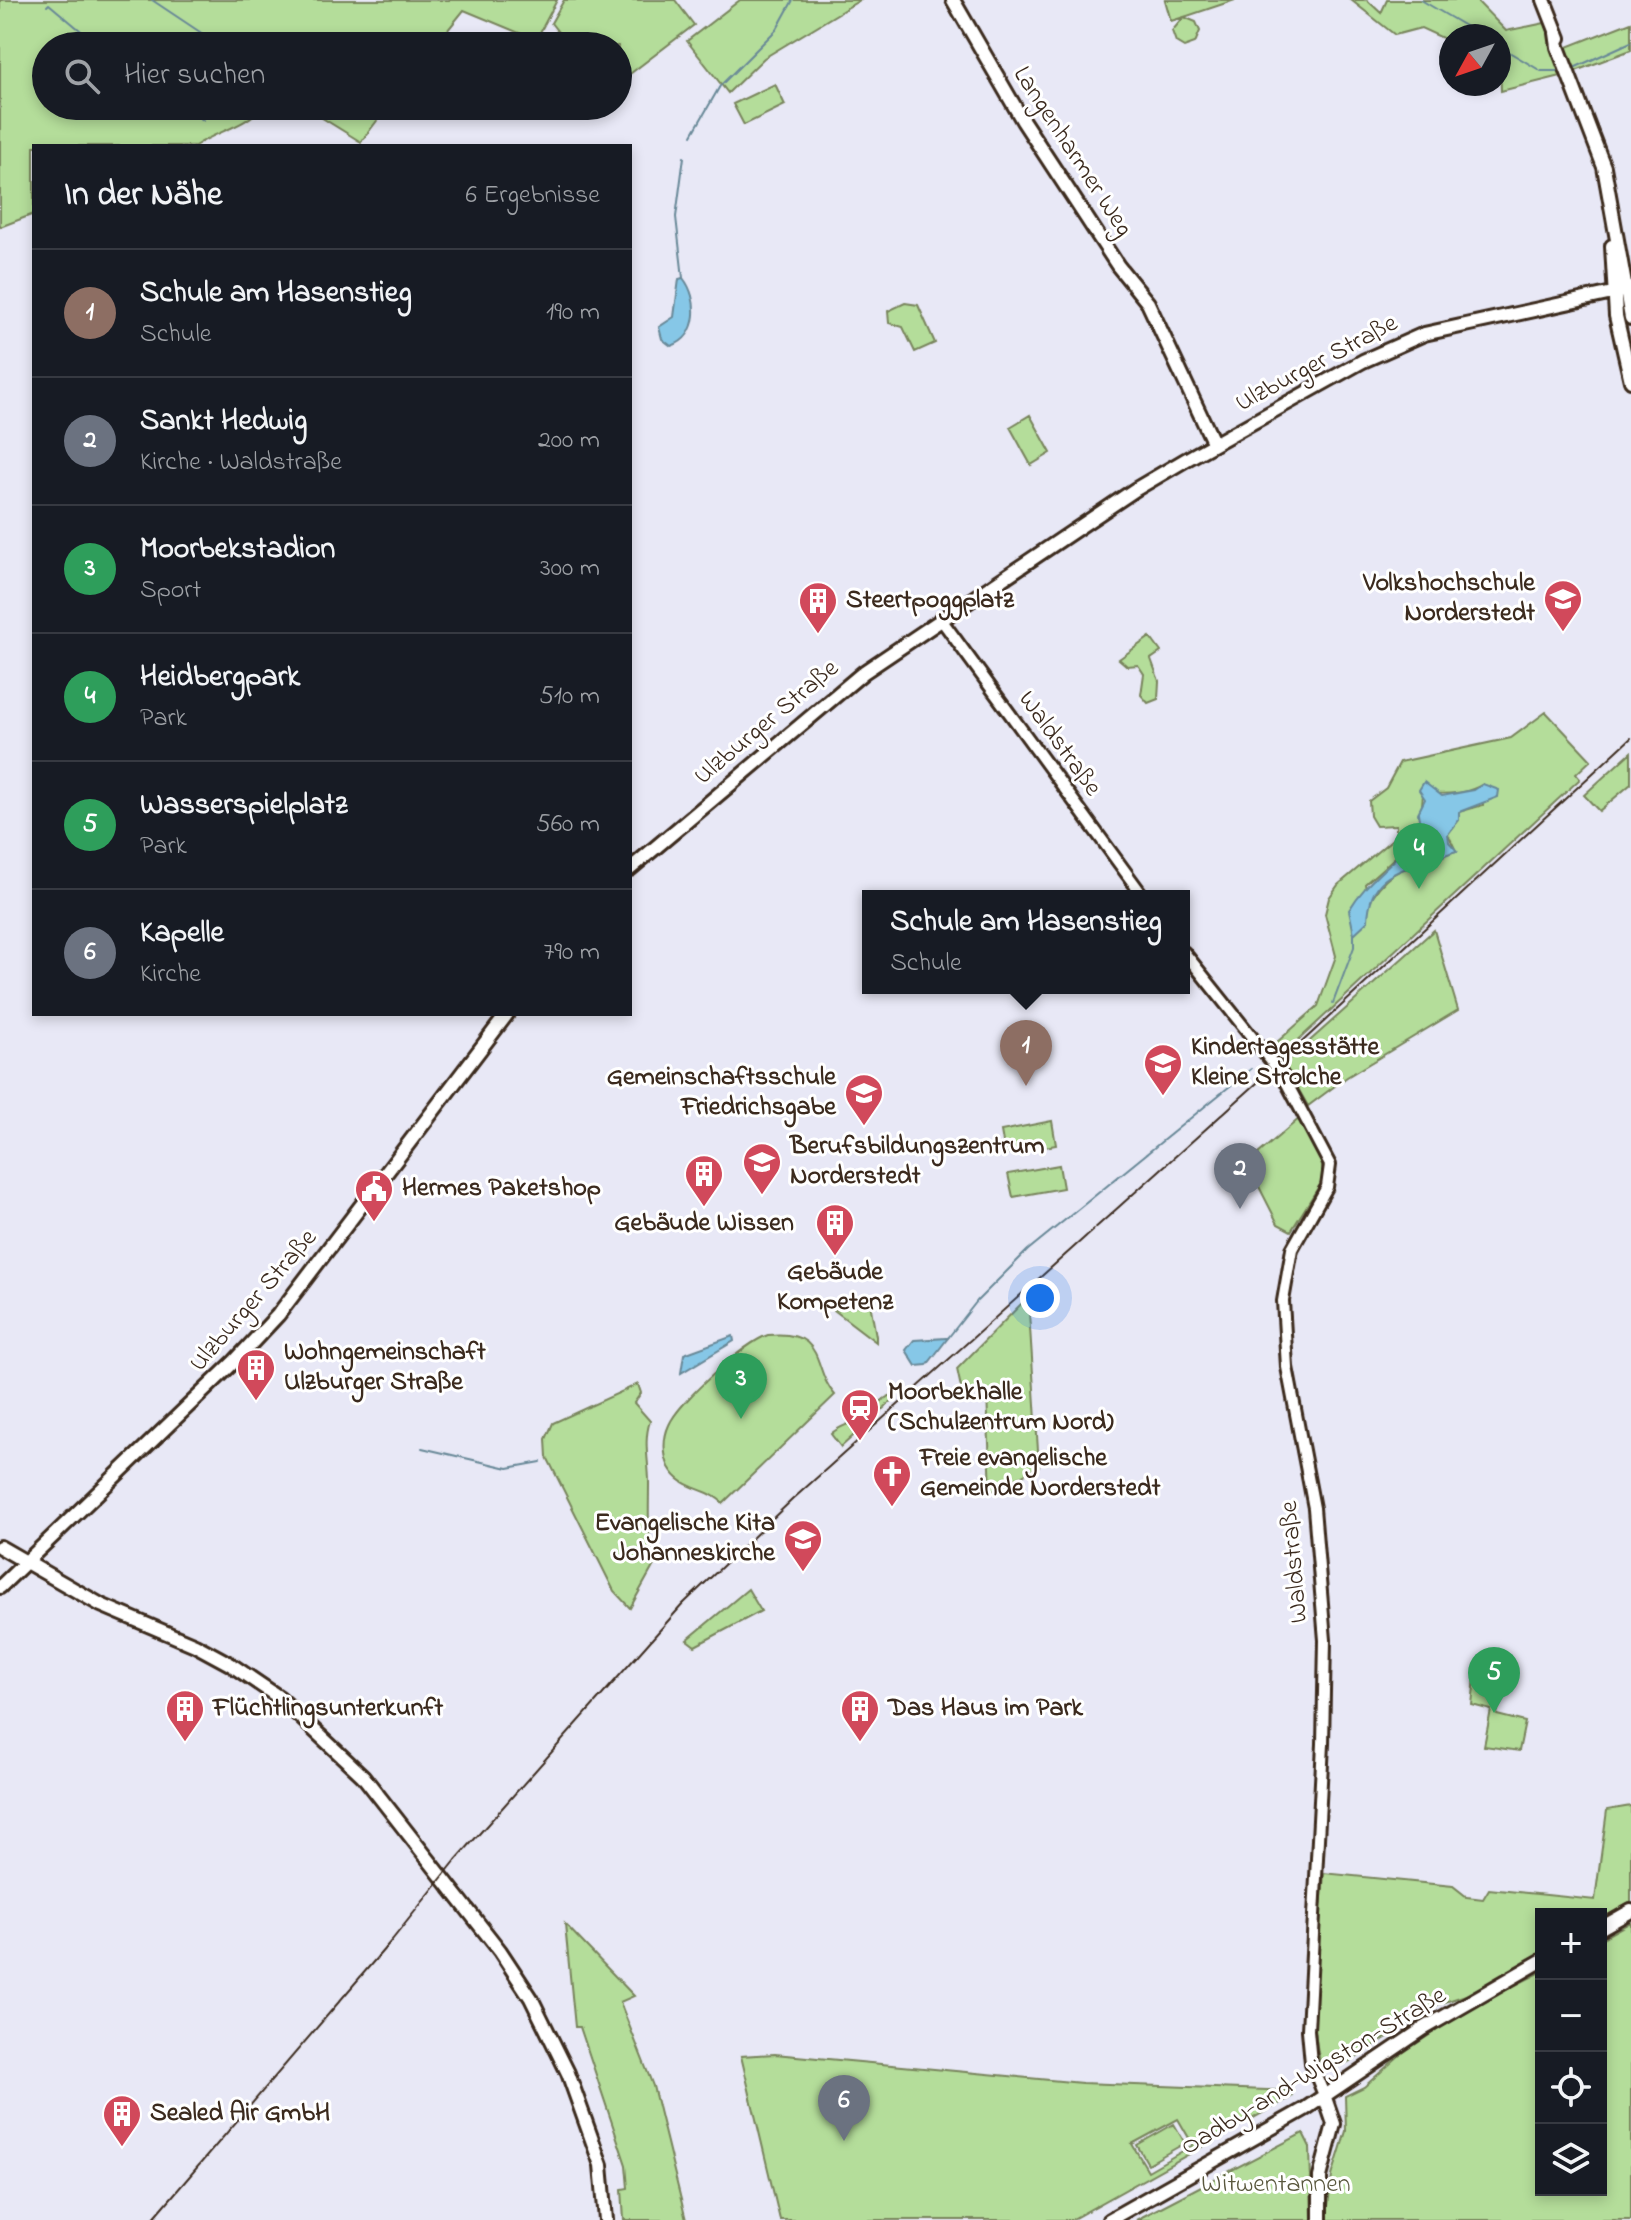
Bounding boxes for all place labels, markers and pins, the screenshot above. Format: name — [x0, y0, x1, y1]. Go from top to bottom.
place label: Volkshochschule Norderstedt — [1362, 565, 1536, 633]
school or university icon: Volkshochschule Norderstedt — [1542, 578, 1584, 633]
building icon: Steertpoggplatz — [797, 580, 839, 635]
place label: Steertpoggplatz — [846, 582, 1015, 621]
pin: 4 — [1393, 823, 1445, 889]
pin: 1 — [1000, 1020, 1052, 1086]
place label: Kindertagesstätte Kleine Strolche — [1191, 1029, 1380, 1097]
school or university icon: Kindertagesstätte Kleine Strolche — [1142, 1042, 1184, 1097]
place label: Gemeinschaftsschule Friedrichsgabe — [607, 1059, 837, 1128]
school or university icon: Gemeinschaftsschule Friedrichsgabe — [843, 1072, 885, 1127]
place label: Berufsbildungszentrum Norderstedt — [789, 1128, 1044, 1196]
school or university icon: Berufsbildungszentrum Norderstedt — [741, 1141, 783, 1196]
pin: 2 — [1214, 1143, 1266, 1209]
building icon: Gebäude Wissen — [683, 1153, 725, 1208]
public building icon: Hermes Paketshop — [353, 1168, 395, 1223]
place label: Hermes Paketshop — [402, 1170, 601, 1208]
building icon: Gebäude Kompetenz — [814, 1202, 856, 1257]
place label: Gebäude Wissen — [614, 1205, 794, 1243]
place label: Gebäude Kompetenz — [777, 1254, 894, 1322]
place label: Wohngemeinschaft Ulzburger Straße — [284, 1334, 486, 1403]
building icon: Wohngemeinschaft Ulzburger Straße — [235, 1347, 277, 1402]
pin: 3 — [715, 1353, 767, 1419]
place label: Moorbekhalle (Schulzentrum Nord) — [888, 1374, 1114, 1442]
station icon: Moorbekhalle (Schulzentrum Nord) — [839, 1387, 881, 1442]
place label: Freie evangelische Gemeinde Norderstedt — [918, 1440, 1161, 1508]
church icon: Freie evangelische Gemeinde Norderstedt — [871, 1453, 913, 1508]
place label: Evangelische Kita Johanneskirche — [595, 1505, 776, 1573]
school or university icon: Evangelische Kita Johanneskirche — [782, 1518, 824, 1573]
pin: 5 — [1468, 1647, 1520, 1713]
building icon: Flüchtlingsunterkunft — [164, 1688, 206, 1743]
building icon: Das Haus im Park — [839, 1688, 881, 1743]
place label: Flüchtlingsunterkunft — [211, 1690, 444, 1729]
place label: Das Haus im Park — [887, 1690, 1083, 1728]
pin: 6 — [818, 2075, 870, 2141]
building icon: Sealed Air GmbH — [101, 2093, 143, 2148]
place label: Sealed Air GmbH — [150, 2095, 330, 2133]

